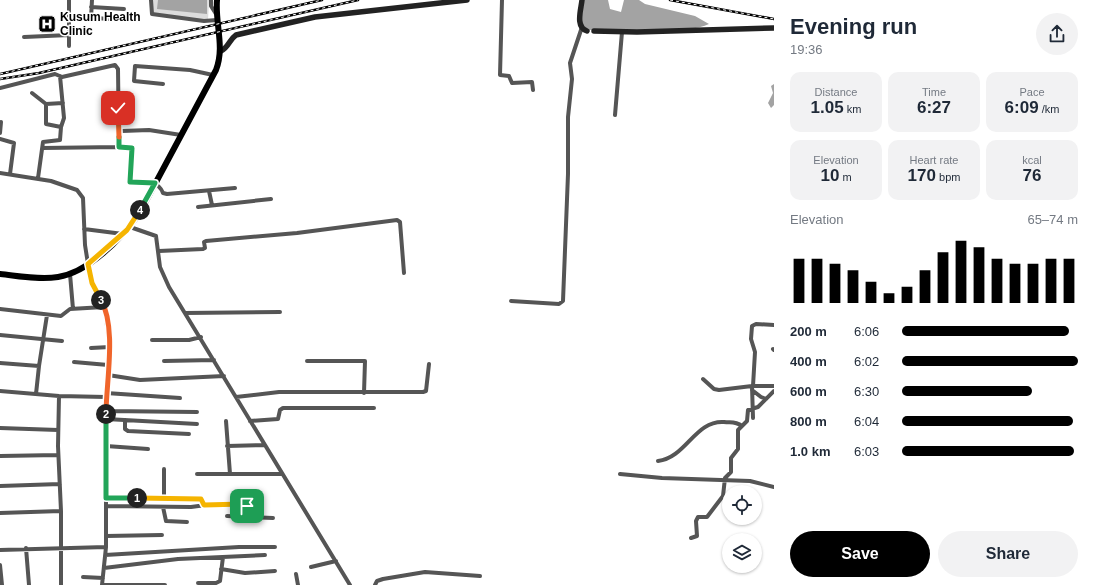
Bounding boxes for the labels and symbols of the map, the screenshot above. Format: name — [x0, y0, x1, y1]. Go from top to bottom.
place label: Kusum Health Clinic — [60, 10, 141, 38]
hospital icon: Kusum Health Clinic — [37, 14, 57, 34]
pin — [101, 91, 135, 125]
pin: 4 — [130, 200, 150, 220]
pin: 3 — [91, 290, 111, 310]
pin: 2 — [96, 404, 116, 424]
pin: 1 — [127, 488, 147, 508]
pin — [230, 489, 264, 523]

